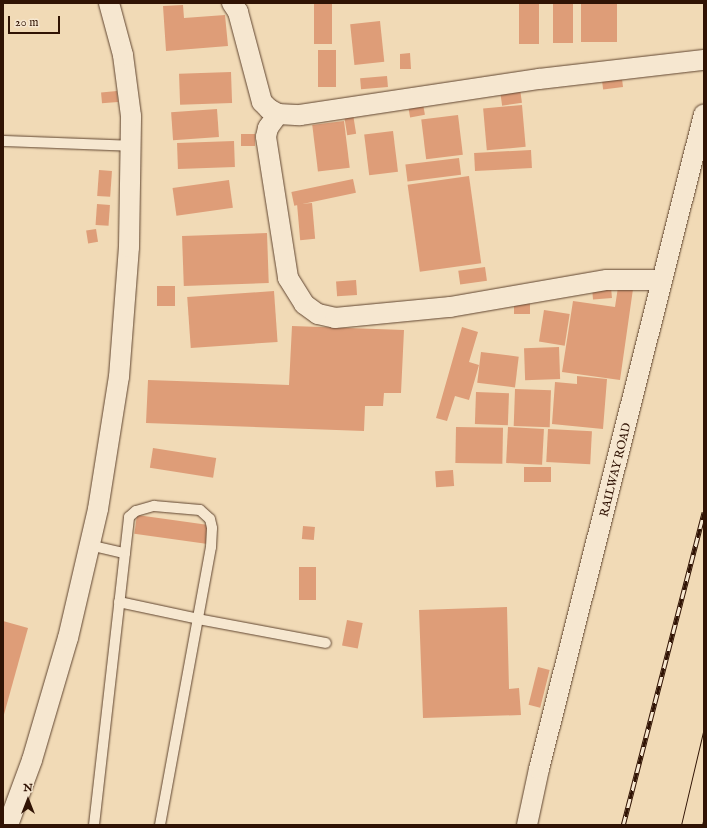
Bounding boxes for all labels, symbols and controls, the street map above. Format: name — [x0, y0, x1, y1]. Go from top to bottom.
scale bar — [10, 8, 62, 34]
text: 20 m — [15, 15, 38, 30]
street label: RAILWAY ROAD — [597, 421, 635, 519]
north arrow — [8, 780, 48, 820]
text: N — [23, 781, 33, 795]

